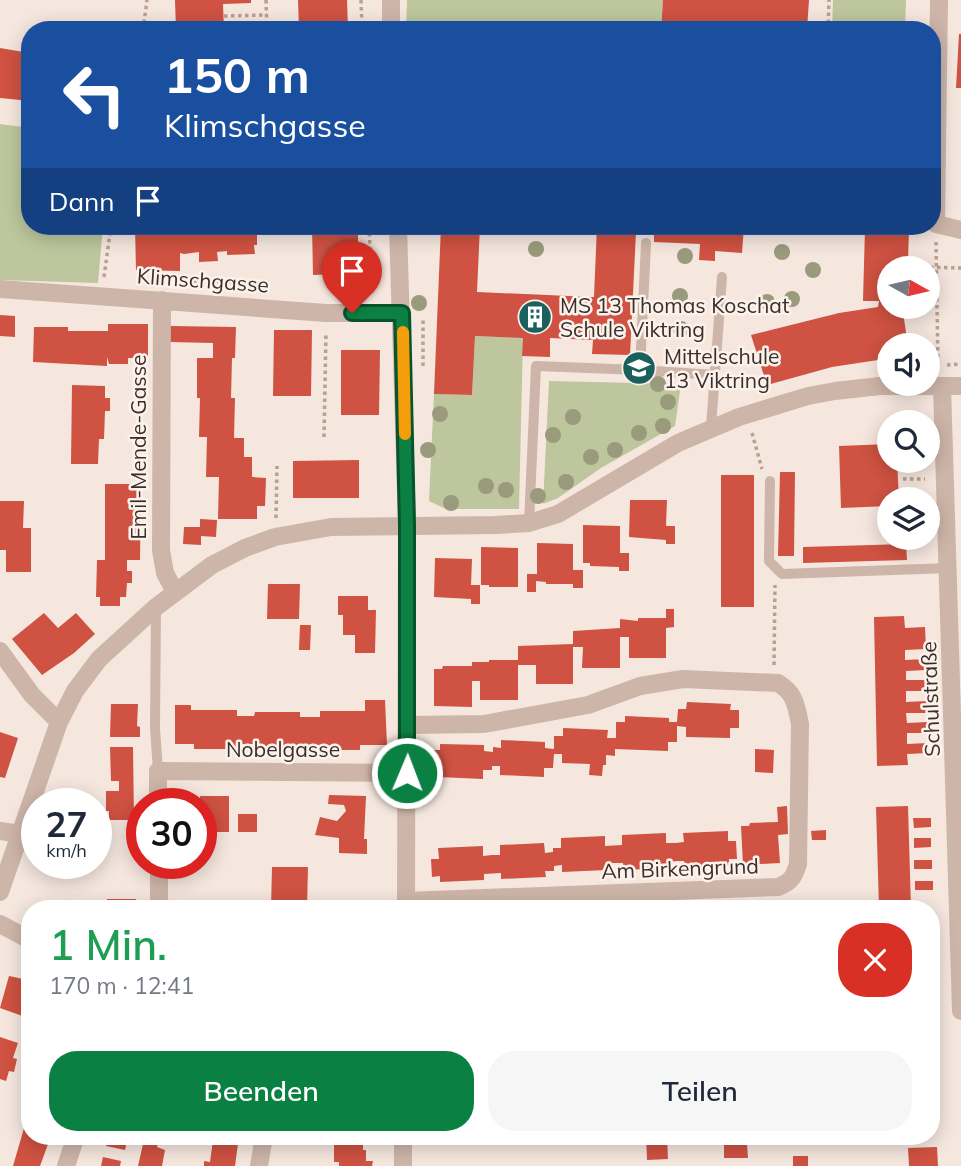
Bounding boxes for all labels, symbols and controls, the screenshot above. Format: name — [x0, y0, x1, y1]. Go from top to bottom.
text: 150 m — [164, 44, 310, 105]
icon: left — [49, 49, 140, 140]
text: Klimschgasse — [164, 105, 366, 145]
icon: arrive — [129, 182, 167, 220]
text: Dann — [49, 185, 115, 218]
pin — [322, 241, 382, 313]
icon: arrive — [333, 252, 371, 290]
north arrow — [877, 256, 940, 318]
map controls — [877, 256, 940, 550]
street label: Klimschgasse — [136, 262, 270, 298]
place label: MS 13 Thomas Koschat Schule Viktring — [560, 292, 789, 342]
building icon: MS 13 Thomas Koschat Schule Viktring — [516, 298, 554, 336]
button: sound — [877, 333, 940, 396]
place label: Mittelschule 13 Viktring — [664, 343, 779, 393]
school or university icon: Mittelschule 13 Viktring — [620, 349, 658, 387]
street label: Emil-Mende-Gasse — [125, 355, 151, 539]
button: search — [877, 410, 940, 473]
button: layers — [877, 487, 940, 550]
street label: Schulstraße — [915, 641, 945, 757]
street label: Nobelgasse — [226, 736, 340, 762]
position arrow — [370, 736, 444, 810]
speed limit sign: 30 — [126, 788, 217, 879]
text: 27 — [45, 802, 88, 846]
text: km/h — [46, 839, 87, 862]
street label: Am Birkengrund — [601, 852, 759, 884]
text: 1 Min. — [49, 918, 167, 971]
button: close — [838, 923, 912, 997]
text: 170 m · 12:41 — [49, 971, 194, 1000]
button: Beenden — [49, 1051, 474, 1131]
button: Teilen — [488, 1051, 912, 1131]

